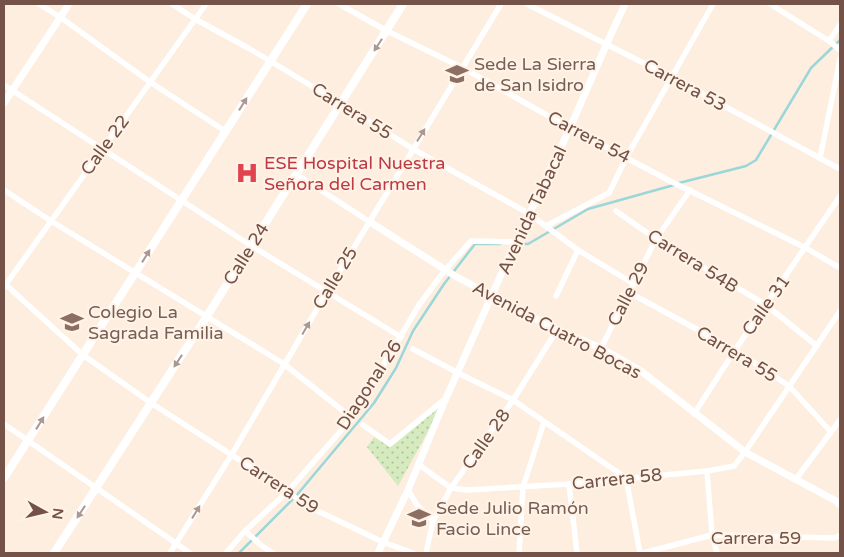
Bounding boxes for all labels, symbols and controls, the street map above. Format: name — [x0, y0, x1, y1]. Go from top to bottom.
one-way arrow — [373, 39, 383, 52]
place label: Sede La Sierra de San Isidro — [474, 53, 596, 96]
street label: Carrera 53 — [640, 54, 730, 116]
school or university icon: Sede La Sierra de San Isidro — [444, 61, 470, 87]
street label: Carrera 55 — [308, 78, 396, 144]
one-way arrow — [238, 97, 247, 111]
street label: Carrera 54 — [544, 106, 634, 168]
street label: Calle 22 — [76, 111, 134, 179]
one-way arrow — [417, 128, 426, 142]
street label: Avenida Tabacal — [493, 142, 571, 278]
place label: ESE Hospital Nuestra Señora del Carmen — [264, 152, 445, 195]
hospital icon: ESE Hospital Nuestra Señora del Carmen — [234, 160, 260, 186]
street label: Calle 24 — [218, 219, 274, 289]
street label: Carrera 54B — [643, 224, 743, 298]
street label: Calle 25 — [308, 243, 362, 313]
one-way arrow — [142, 249, 151, 263]
street label: Calle 29 — [603, 258, 653, 330]
street label: Calle 31 — [737, 270, 795, 340]
street label: Avenida Cuatro Bocas — [469, 276, 645, 384]
place label: Colegio La Sagrada Familia — [88, 301, 224, 344]
school or university icon: Colegio La Sagrada Familia — [59, 309, 85, 335]
street label: Carrera 55 — [692, 321, 782, 387]
one-way arrow — [301, 322, 310, 335]
street label: Diagonal 26 — [332, 336, 406, 434]
one-way arrow — [173, 354, 183, 367]
street label: Calle 28 — [457, 404, 515, 474]
one-way arrow — [36, 416, 45, 429]
street label: Carrera 59 — [235, 451, 323, 519]
street label: Carrera 58 — [571, 463, 663, 495]
north arrow — [20, 487, 70, 537]
place label: Sede Julio Ramón Facio Lince — [436, 497, 589, 540]
one-way arrow — [76, 505, 85, 519]
one-way arrow — [191, 505, 200, 519]
school or university icon: Sede Julio Ramón Facio Lince — [406, 505, 432, 531]
text: N — [48, 507, 67, 520]
street label: Carrera 59 — [711, 527, 801, 549]

